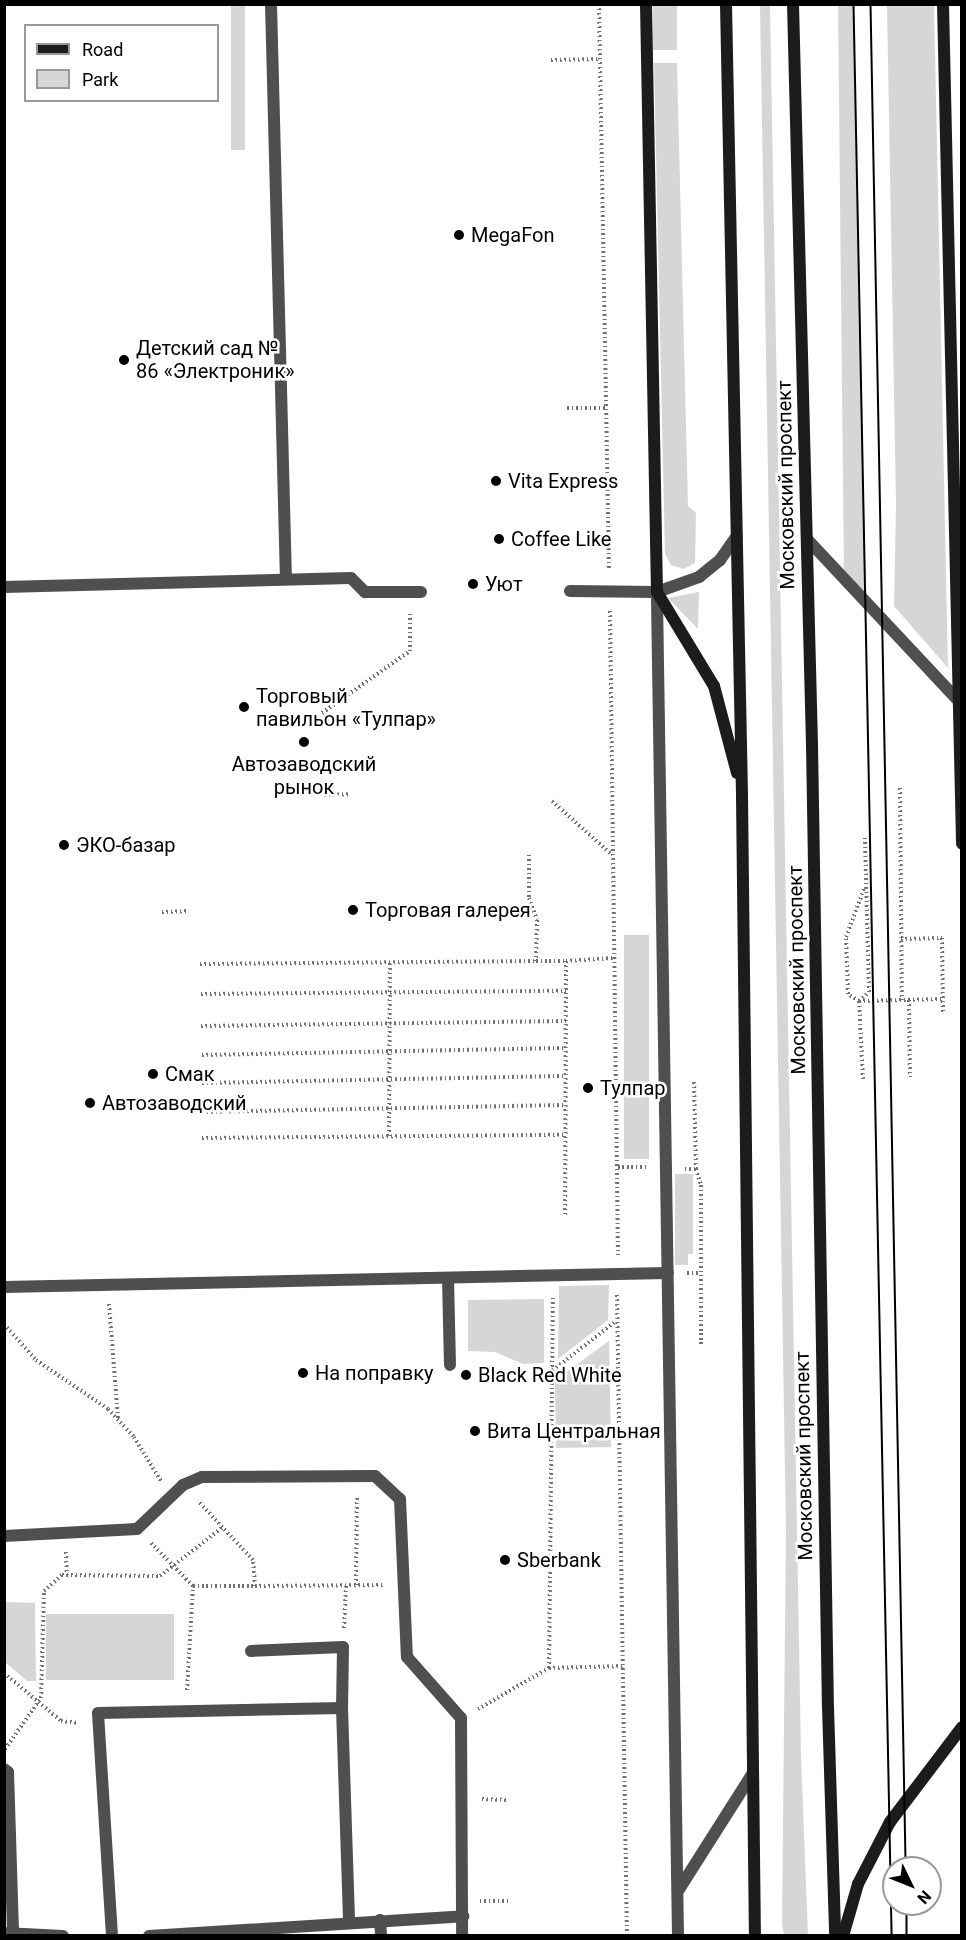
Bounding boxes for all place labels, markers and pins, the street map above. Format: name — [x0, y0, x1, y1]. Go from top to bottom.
place label: MegaFon — [471, 223, 554, 247]
marker: MegaFon — [452, 228, 466, 242]
place label: Детский сад № 86 «Электроник» — [136, 336, 295, 383]
marker: Детский сад № 86 «Электроник» — [117, 353, 131, 367]
place label: Vita Express — [508, 469, 618, 493]
marker: Vita Express — [489, 474, 503, 488]
place label: Coffee Like — [511, 527, 611, 551]
marker: Coffee Like — [492, 532, 506, 546]
place label: Уют — [485, 572, 523, 596]
marker: Уют — [466, 577, 480, 591]
place label: Торговый павильон «Тулпар» — [256, 684, 436, 731]
marker: Торговый павильон «Тулпар» — [237, 700, 251, 714]
marker: Автозаводский рынок — [297, 735, 311, 749]
place label: Автозаводский рынок — [232, 752, 376, 799]
place label: ЭКО-базар — [76, 833, 176, 857]
marker: ЭКО-базар — [57, 838, 71, 852]
place label: Торговая галерея — [365, 898, 531, 922]
marker: Торговая галерея — [346, 903, 360, 917]
place label: Смак — [165, 1062, 215, 1086]
marker: Смак — [146, 1067, 160, 1081]
place label: Тулпар — [600, 1076, 666, 1100]
marker: Тулпар — [581, 1081, 595, 1095]
place label: Автозаводский — [102, 1091, 247, 1115]
marker: Автозаводский — [83, 1096, 97, 1110]
place label: На поправку — [315, 1361, 433, 1385]
place label: Black Red White — [478, 1363, 622, 1387]
marker: На поправку — [296, 1366, 310, 1380]
marker: Black Red White — [459, 1368, 473, 1382]
place label: Вита Центральная — [487, 1419, 661, 1443]
marker: Вита Центральная — [468, 1424, 482, 1438]
place label: Sberbank — [517, 1548, 601, 1572]
marker: Sberbank — [498, 1553, 512, 1567]

